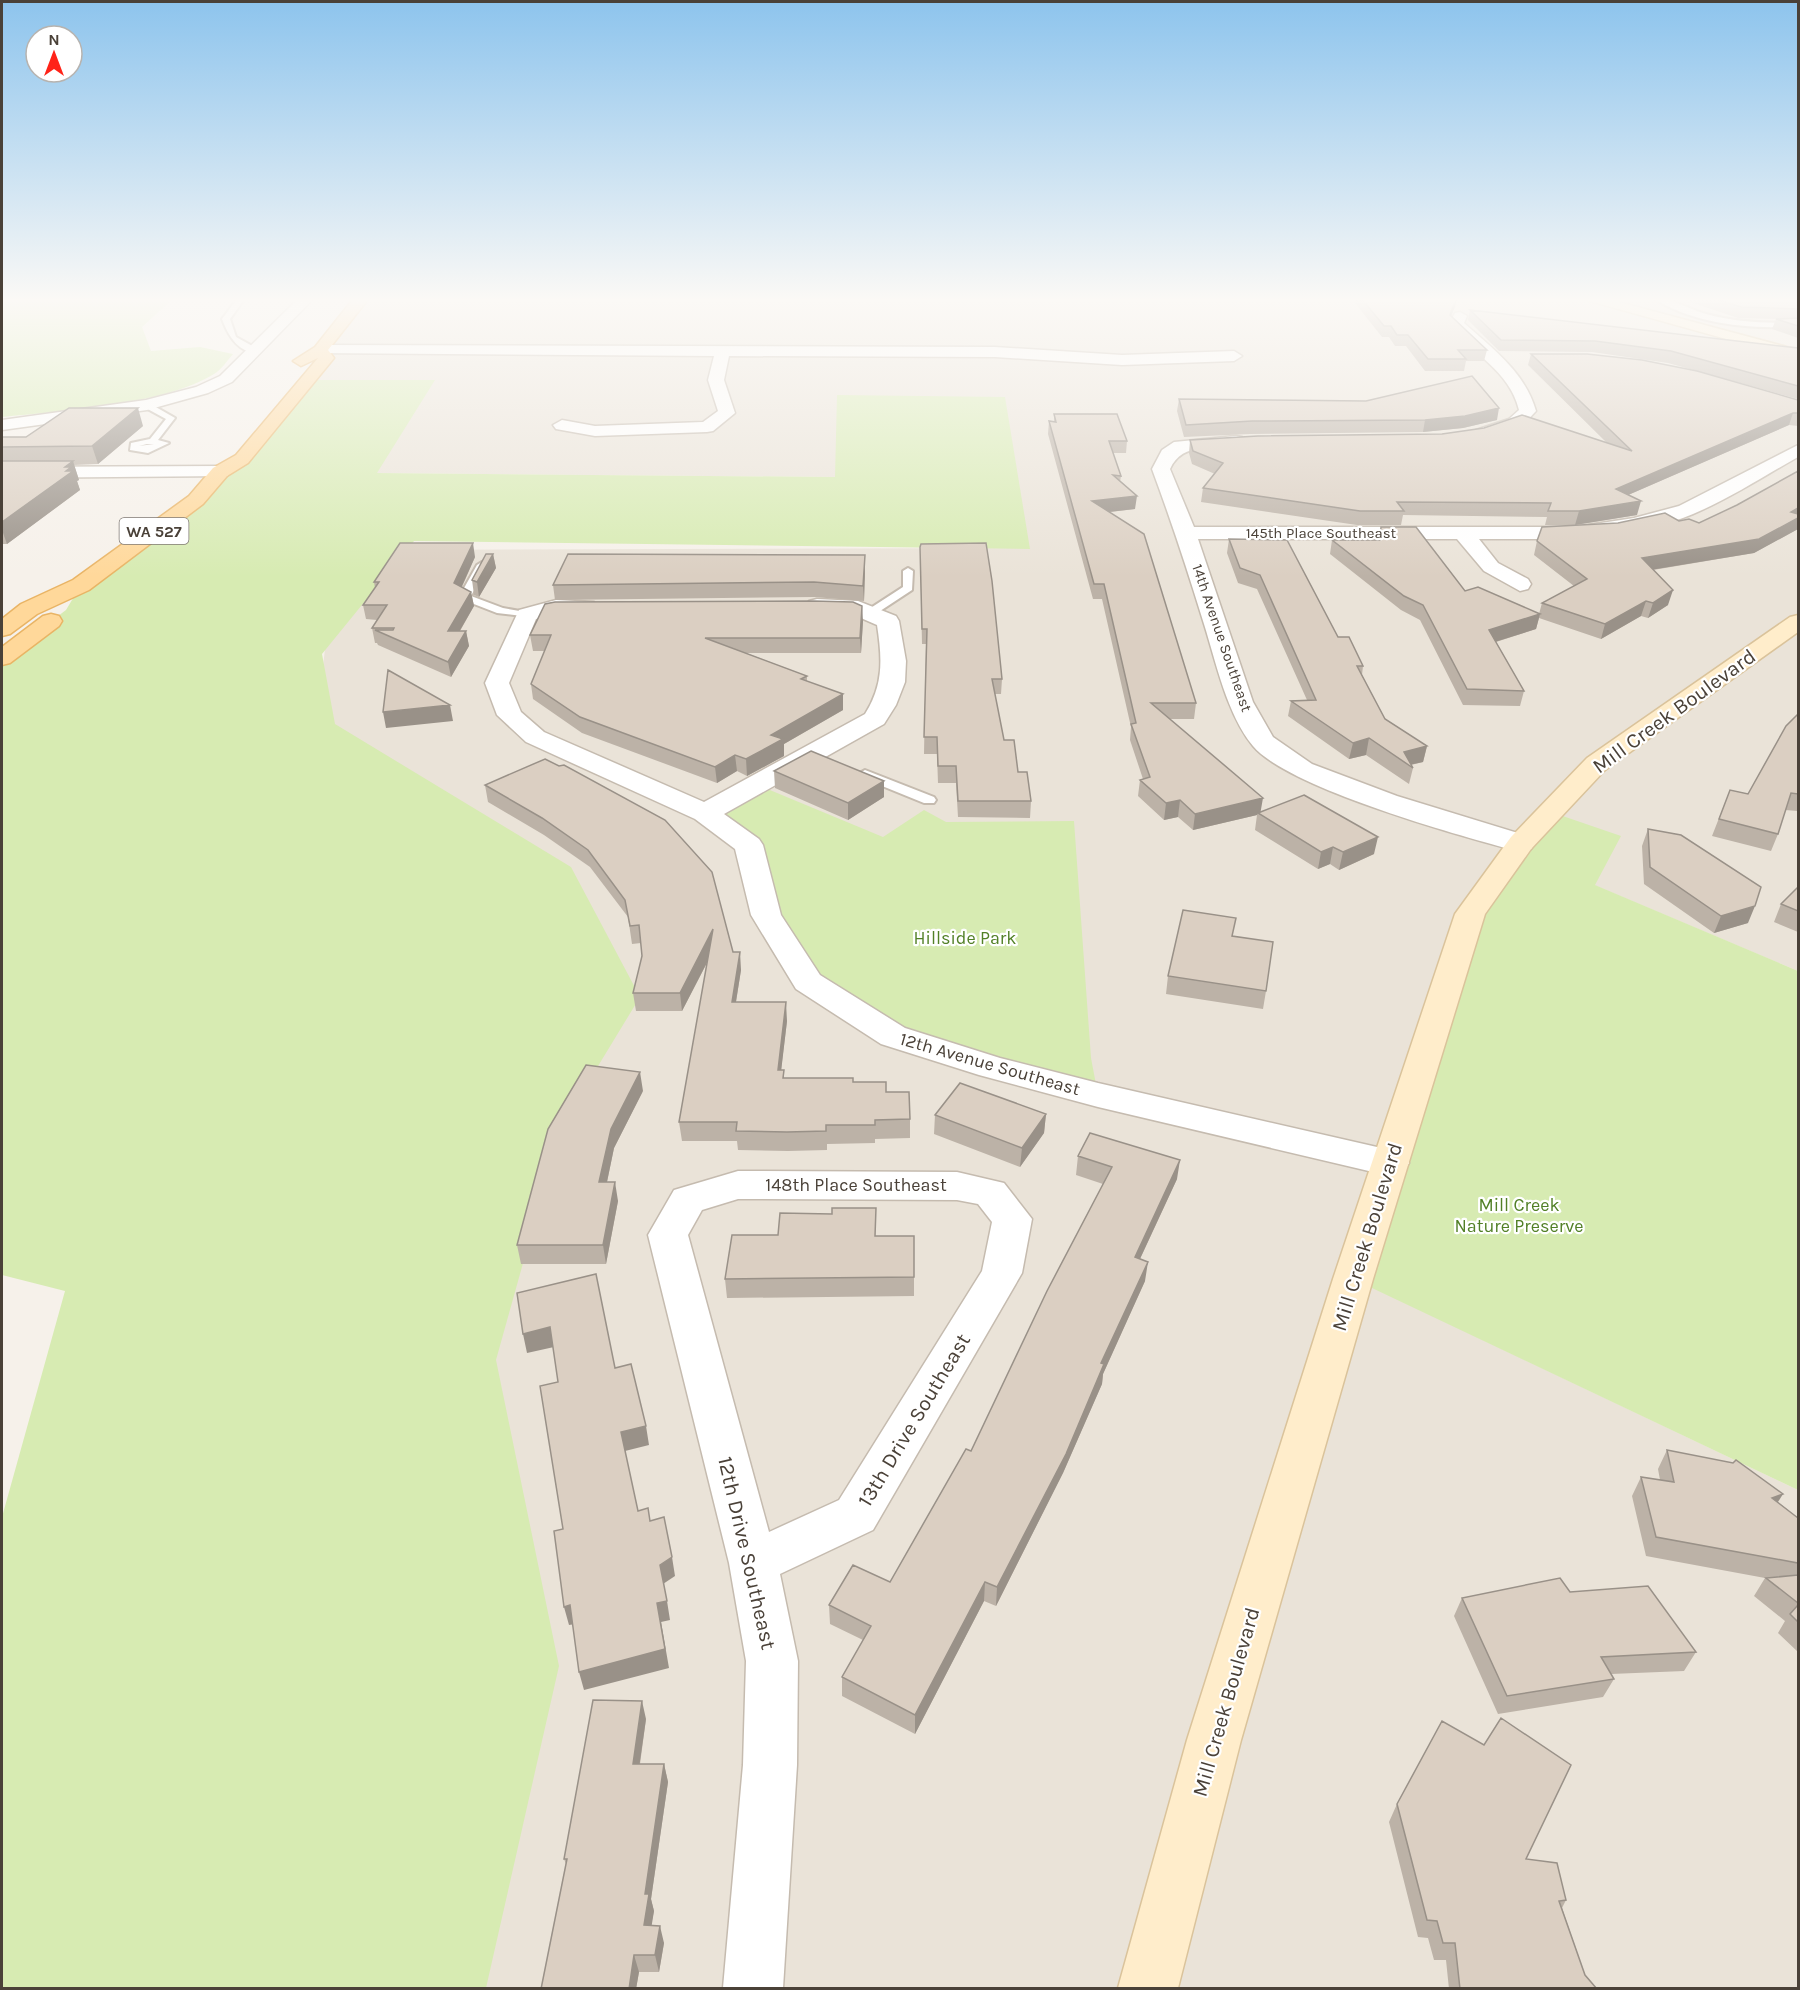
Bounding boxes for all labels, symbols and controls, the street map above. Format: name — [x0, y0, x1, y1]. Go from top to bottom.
north arrow — [24, 24, 84, 84]
text: N — [48, 30, 60, 49]
road number: WA 527 — [120, 518, 188, 544]
street label: 145th Place Southeast — [1246, 524, 1397, 542]
street label: 14th Avenue Southeast — [1188, 562, 1256, 715]
street label: Mill Creek Boulevard — [1588, 644, 1760, 778]
park label: Hillside Park — [913, 927, 1017, 949]
street label: 12th Avenue Southeast — [897, 1028, 1083, 1100]
street label: Mill Creek Boulevard — [1327, 1140, 1407, 1334]
street label: 148th Place Southeast — [765, 1174, 947, 1196]
park label: Mill Creek Nature Preserve — [1454, 1194, 1584, 1237]
street label: 13th Drive Southeast — [853, 1329, 975, 1511]
street label: 12th Drive Southeast — [713, 1454, 781, 1652]
street label: Mill Creek Boulevard — [1187, 1605, 1265, 1799]

